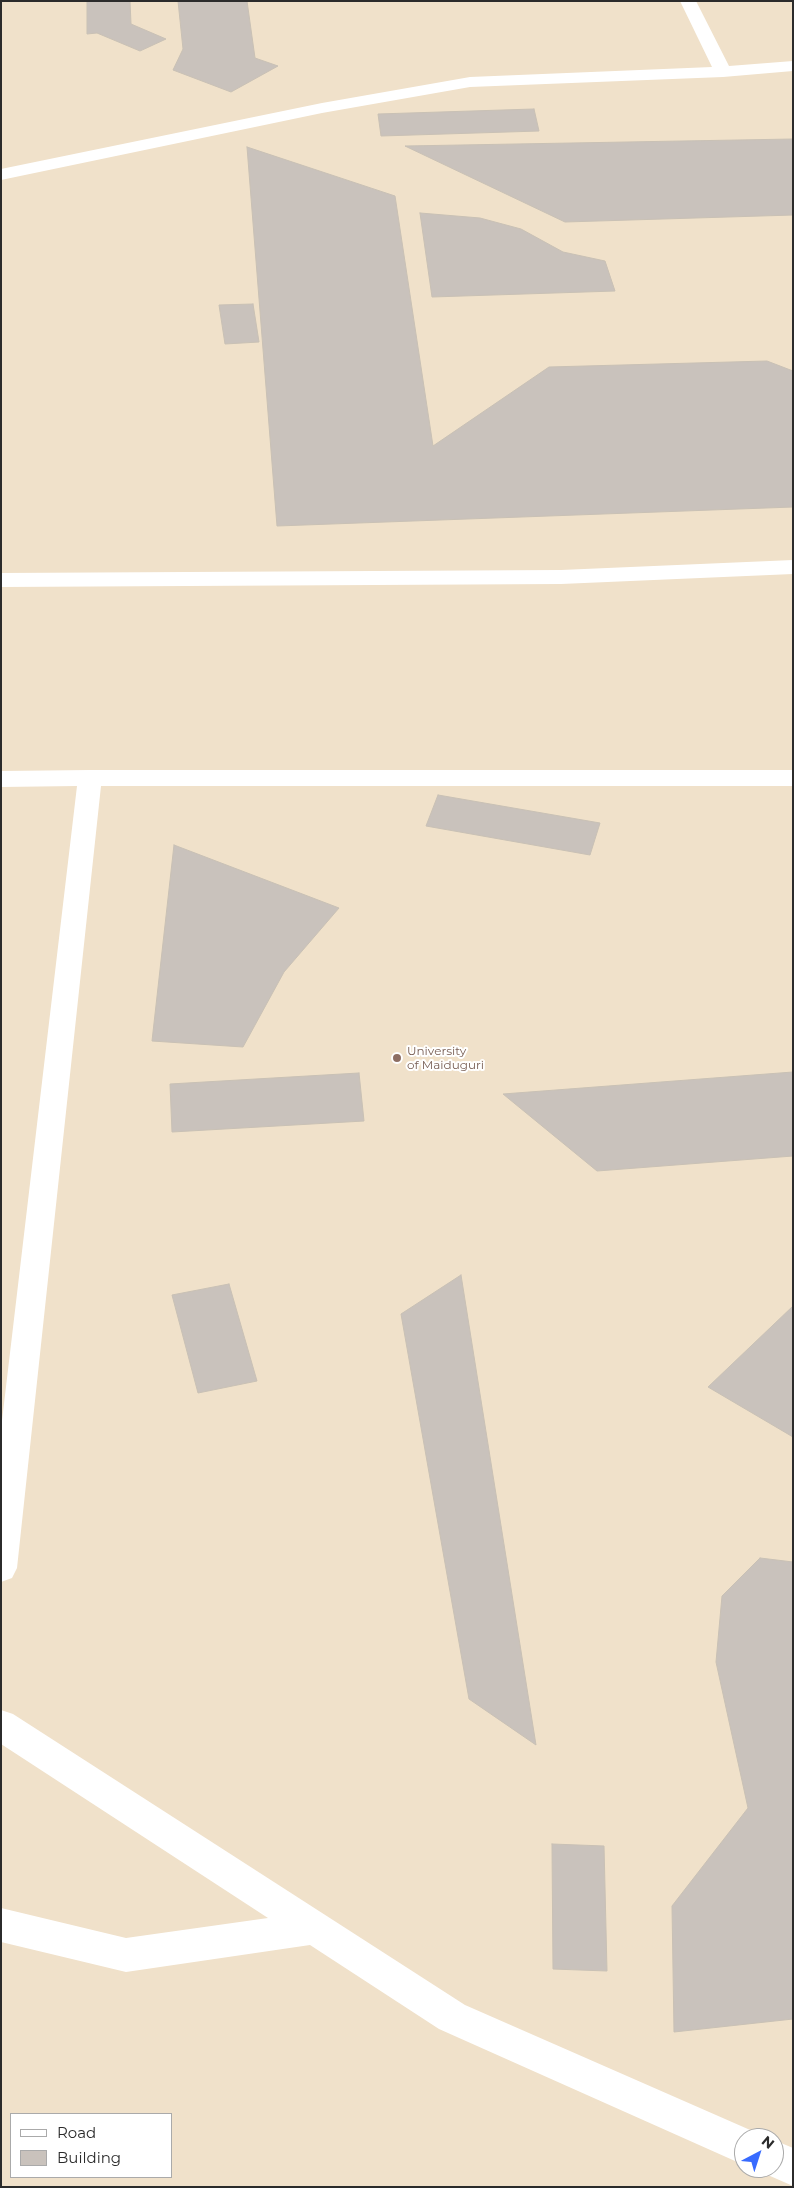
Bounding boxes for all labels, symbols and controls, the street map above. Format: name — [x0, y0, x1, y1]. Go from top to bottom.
place label: University of Maiduguri — [407, 1044, 484, 1072]
marker: University of Maiduguri — [391, 1052, 403, 1064]
legend — [10, 2113, 172, 2178]
text: Road — [57, 2123, 96, 2142]
north arrow — [734, 2128, 784, 2178]
text: N — [758, 2132, 778, 2153]
text: Building — [57, 2148, 121, 2167]

